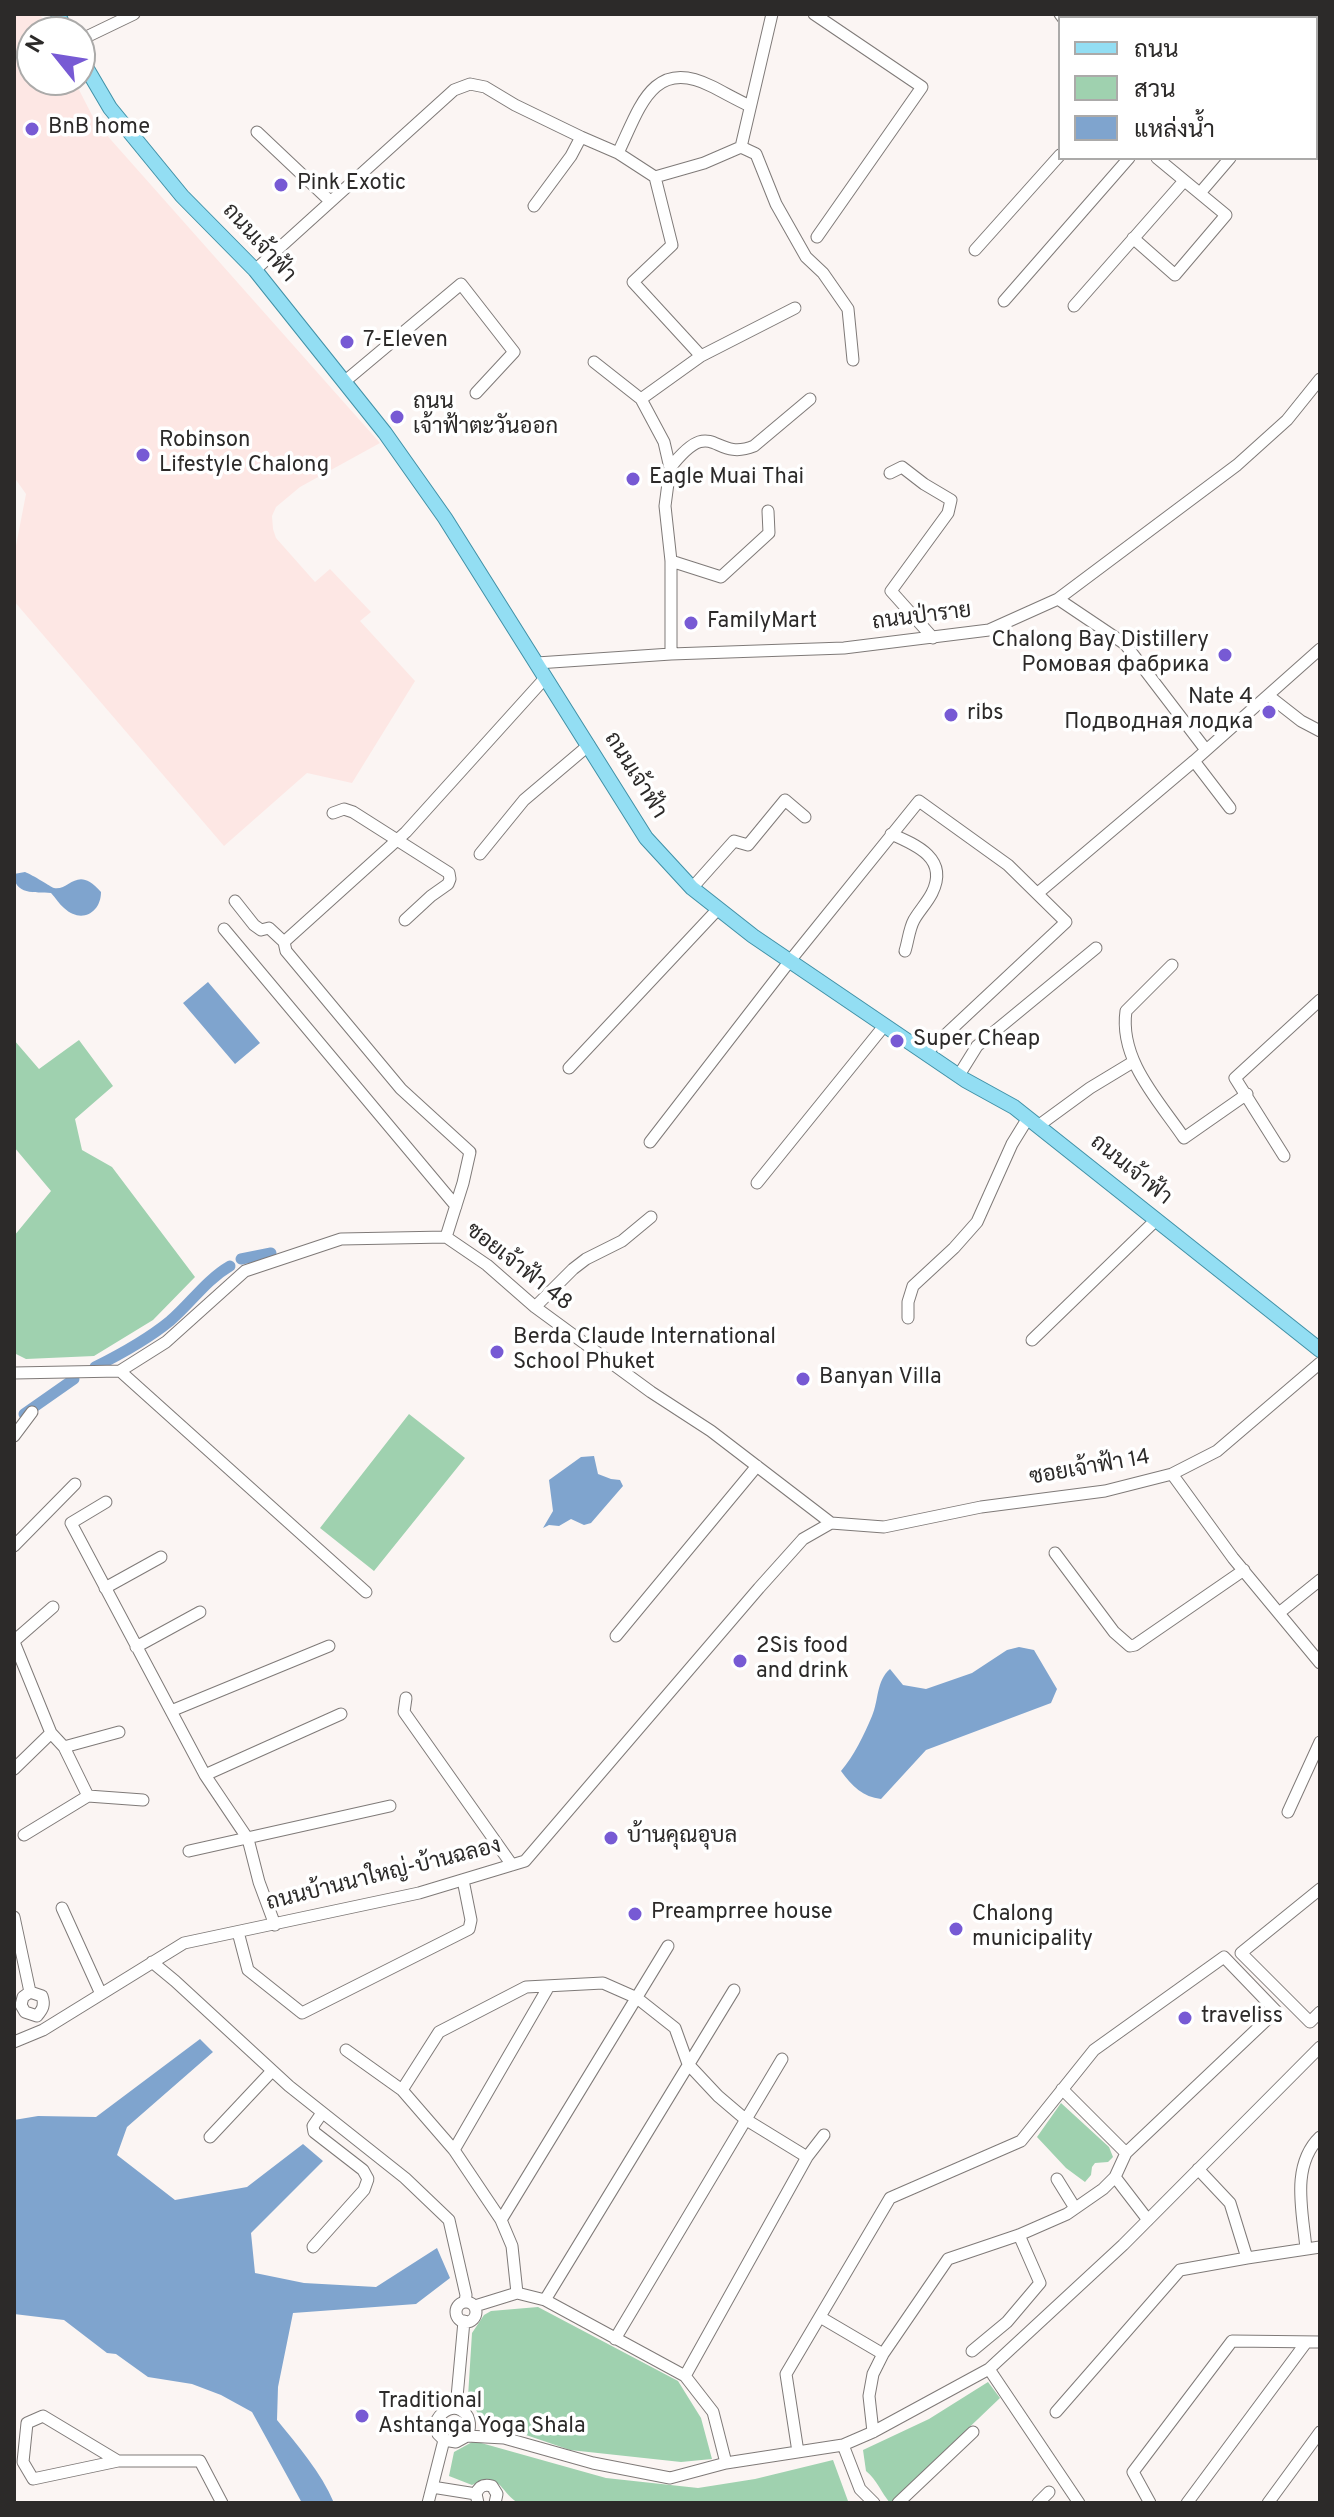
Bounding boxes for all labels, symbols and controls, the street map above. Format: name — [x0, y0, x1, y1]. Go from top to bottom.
north arrow — [16, 16, 96, 96]
legend — [1058, 16, 1318, 160]
text: N — [21, 31, 52, 58]
text: ถนน — [1134, 36, 1179, 66]
text: สวน — [1134, 76, 1176, 106]
place label: BnB home — [48, 116, 150, 142]
text: แหล่งน้ำ — [1134, 116, 1215, 146]
marker: BnB home — [23, 120, 41, 138]
place label: Pink Exotic — [297, 172, 406, 198]
marker: Pink Exotic — [272, 176, 290, 194]
street label: ถนนเจ้าฟ้า — [216, 199, 300, 289]
place label: 7-Eleven — [363, 329, 448, 355]
marker: 7-Eleven — [338, 333, 356, 351]
place label: ถนน เจ้าฟ้าตะวันออก — [413, 391, 558, 442]
marker: ถนน เจ้าฟ้าตะวันออก — [388, 408, 406, 426]
place label: Robinson Lifestyle Chalong — [159, 429, 329, 480]
marker: Robinson Lifestyle Chalong — [134, 446, 152, 464]
place label: Eagle Muai Thai — [649, 466, 804, 492]
marker: Eagle Muai Thai — [624, 470, 642, 488]
street label: ถนนป่าราย — [871, 599, 973, 637]
place label: FamilyMart — [707, 610, 817, 636]
marker: FamilyMart — [682, 614, 700, 632]
place label: Chalong Bay Distillery Ромовая фабрика — [991, 629, 1209, 680]
marker: Chalong Bay Distillery Ромовая фабрика — [1216, 646, 1234, 664]
place label: Nate 4 Подводная лодка — [1064, 686, 1253, 738]
place label: ribs — [967, 702, 1003, 728]
marker: Nate 4 Подводная лодка — [1260, 703, 1278, 721]
marker: ribs — [942, 706, 960, 724]
street label: ถนนเจ้าฟ้า — [597, 728, 671, 824]
place label: Super Cheap — [913, 1028, 1040, 1054]
marker: Super Cheap — [888, 1032, 906, 1050]
street label: ถนนเจ้าฟ้า — [1084, 1130, 1176, 1212]
street label: ซอยเจ้าฟ้า 48 — [460, 1218, 576, 1318]
place label: Berda Claude International School Phuket — [513, 1326, 776, 1378]
marker: Berda Claude International School Phuket — [488, 1343, 506, 1361]
place label: Banyan Villa — [819, 1366, 941, 1392]
marker: Banyan Villa — [794, 1370, 812, 1388]
street label: ซอยเจ้าฟ้า 14 — [1028, 1445, 1152, 1493]
place label: 2Sis food and drink — [756, 1635, 849, 1686]
marker: 2Sis food and drink — [731, 1652, 749, 1670]
place label: บ้านคุณอุบล — [627, 1825, 737, 1851]
marker: บ้านคุณอุบล — [602, 1829, 620, 1847]
street label: ถนนบ้านนาใหญ่-บ้านฉลอง — [264, 1834, 504, 1918]
place label: Preamprree house — [651, 1901, 833, 1927]
place label: Chalong municipality — [972, 1903, 1093, 1954]
marker: Preamprree house — [626, 1905, 644, 1923]
marker: Chalong municipality — [947, 1920, 965, 1938]
place label: traveliss — [1201, 2005, 1283, 2031]
marker: traveliss — [1176, 2009, 1194, 2027]
place label: Traditional Ashtanga Yoga Shala — [378, 2390, 586, 2442]
marker: Traditional Ashtanga Yoga Shala — [353, 2407, 371, 2425]

